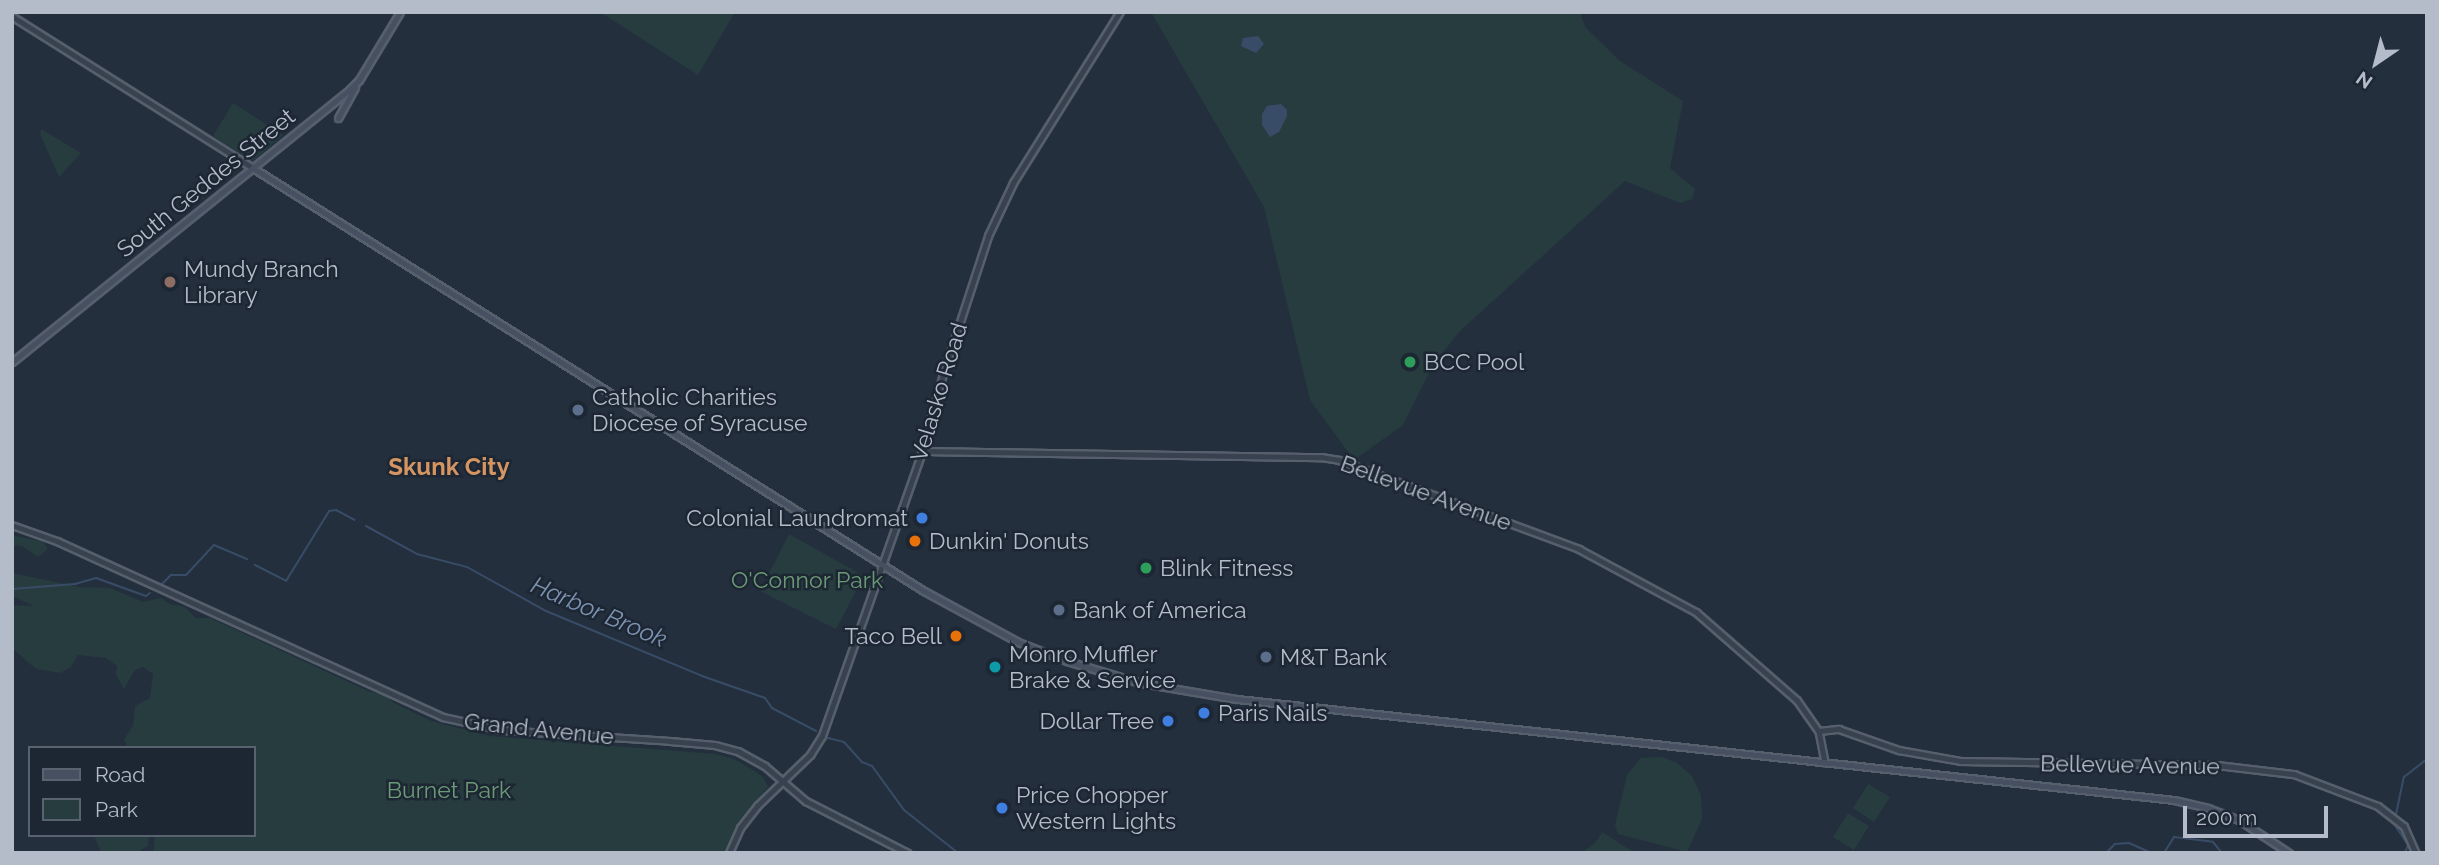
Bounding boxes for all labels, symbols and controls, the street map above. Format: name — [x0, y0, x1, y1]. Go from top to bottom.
north arrow — [2341, 28, 2411, 98]
text: N — [2352, 67, 2376, 93]
street label: South Geddes Street — [111, 103, 301, 263]
place label: Mundy Branch Library — [184, 255, 339, 309]
marker: Mundy Branch Library — [162, 274, 178, 290]
street label: Velasko Road — [905, 319, 973, 465]
place label: BCC Pool — [1424, 348, 1524, 376]
marker: BCC Pool — [1402, 354, 1418, 370]
place label: Catholic Charities Diocese of Syracuse — [592, 383, 808, 437]
marker: Catholic Charities Diocese of Syracuse — [570, 402, 586, 418]
street label: Bellevue Avenue — [1336, 449, 1516, 537]
district label: Skunk City — [388, 453, 510, 481]
place label: Colonial Laundromat — [686, 504, 908, 532]
marker: Colonial Laundromat — [914, 510, 930, 526]
place label: Dunkin' Donuts — [929, 527, 1089, 555]
marker: Dunkin' Donuts — [907, 533, 923, 549]
place label: Blink Fitness — [1160, 554, 1293, 582]
marker: Blink Fitness — [1138, 560, 1154, 576]
park label: O'Connor Park — [731, 566, 883, 594]
water label: Harbor Brook — [527, 570, 671, 654]
place label: Bank of America — [1073, 596, 1248, 624]
marker: Bank of America — [1051, 602, 1067, 618]
place label: Taco Bell — [844, 622, 942, 650]
marker: Taco Bell — [948, 628, 964, 644]
place label: Monro Muffler Brake & Service — [1009, 640, 1176, 694]
place label: M&T Bank — [1280, 643, 1388, 671]
marker: M&T Bank — [1258, 649, 1274, 665]
marker: Monro Muffler Brake & Service — [987, 659, 1003, 675]
place label: Paris Nails — [1218, 699, 1327, 727]
marker: Paris Nails — [1196, 705, 1212, 721]
street label: Grand Avenue — [462, 707, 616, 751]
place label: Dollar Tree — [1038, 707, 1154, 735]
marker: Dollar Tree — [1160, 713, 1176, 729]
legend — [28, 746, 256, 837]
street label: Bellevue Avenue — [2040, 750, 2220, 780]
text: Road — [95, 762, 145, 787]
park label: Burnet Park — [387, 776, 511, 804]
place label: Price Chopper Western Lights — [1016, 781, 1176, 835]
scale bar — [2187, 792, 2332, 836]
text: Park — [95, 797, 138, 822]
marker: Price Chopper Western Lights — [994, 800, 1010, 816]
text: 200 m — [2196, 805, 2257, 830]

